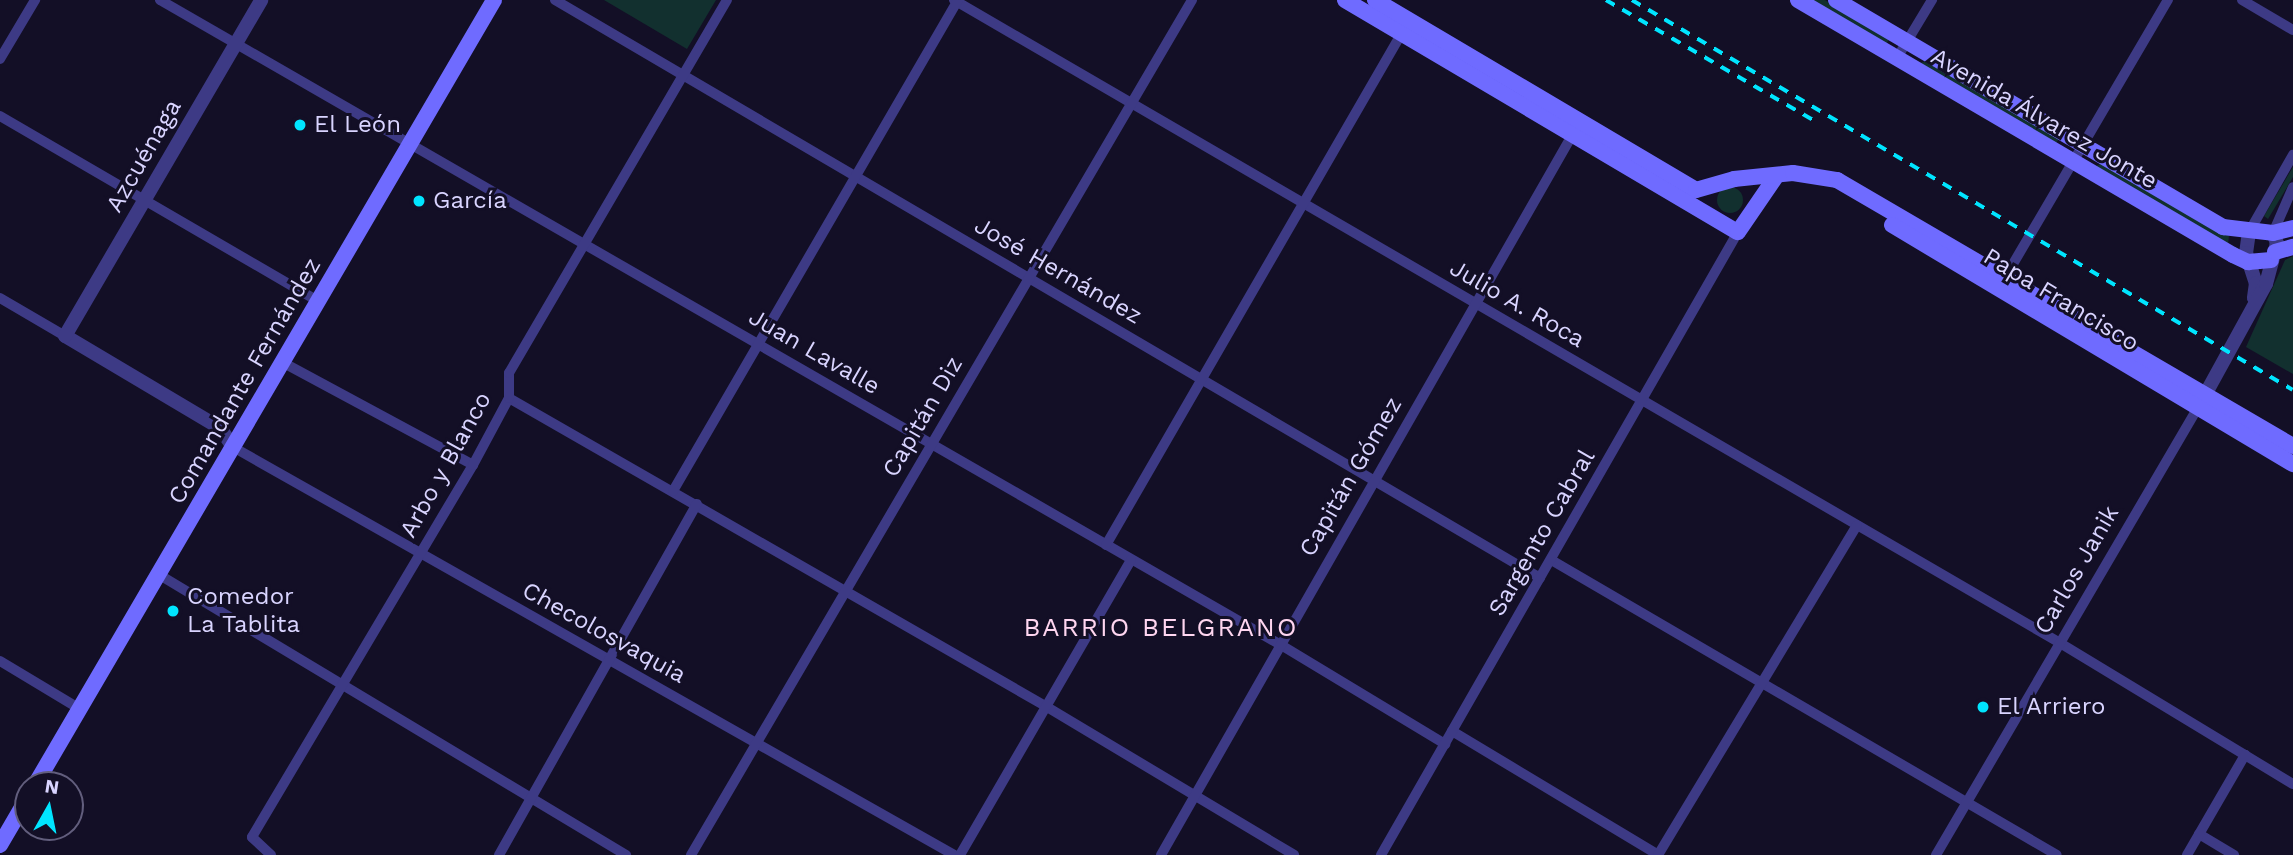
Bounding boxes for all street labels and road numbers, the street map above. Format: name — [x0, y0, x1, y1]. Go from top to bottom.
street label: Avenida Álvarez Jonte — [1925, 42, 2163, 196]
street label: Azcuénaga — [100, 95, 188, 217]
street label: José Hernández — [969, 211, 1147, 331]
street label: Papa Francisco — [1978, 242, 2144, 358]
street label: Comandante Fernández — [163, 253, 327, 509]
street label: Julio A. Roca — [1444, 254, 1590, 354]
street label: Juan Lavalle — [743, 303, 885, 401]
street label: Capitán Diz — [877, 352, 969, 482]
street label: Arbo y Blanco — [394, 387, 498, 543]
street label: Capitán Gómez — [1294, 392, 1408, 562]
street label: Sargento Cabral — [1483, 445, 1601, 621]
street label: Carlos Janik — [2029, 500, 2125, 640]
street label: Checolosvaquia — [517, 576, 691, 690]

